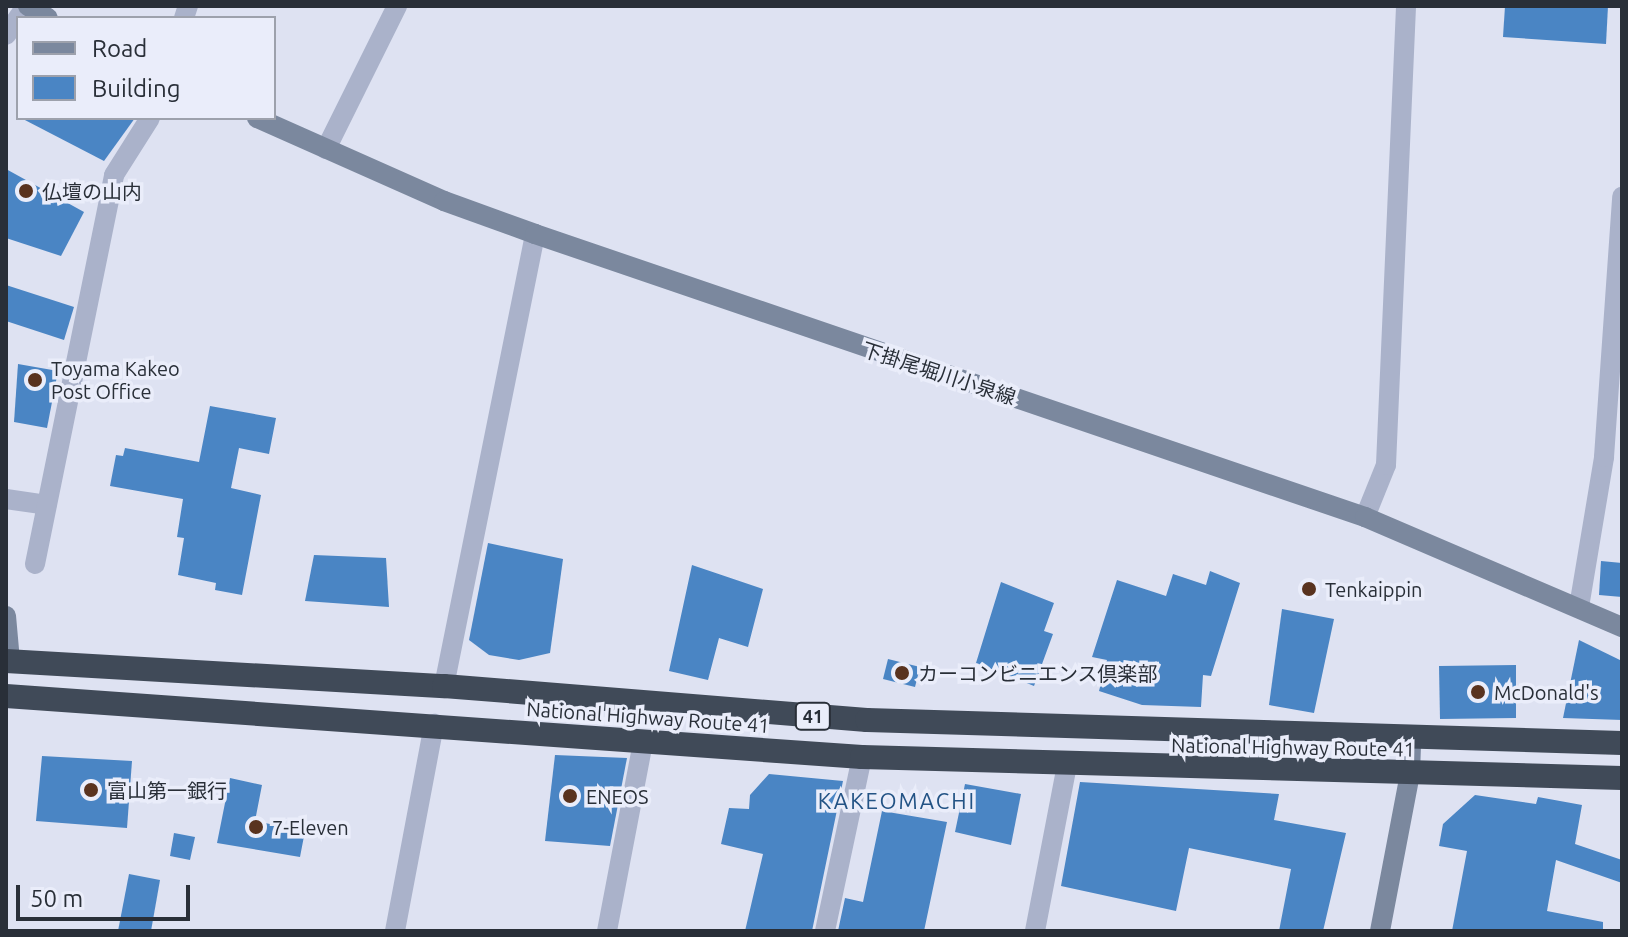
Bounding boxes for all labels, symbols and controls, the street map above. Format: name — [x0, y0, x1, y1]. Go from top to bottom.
legend — [16, 16, 276, 120]
text: Road — [92, 35, 147, 62]
text: Building — [92, 75, 180, 102]
place label: 仏壇の山内 — [42, 179, 142, 203]
marker: 仏壇の山内 — [17, 182, 35, 200]
street label: 下掛尾堀川小泉線 — [859, 337, 1019, 409]
place label: Toyama Kakeo Post Office — [51, 356, 180, 403]
marker: Toyama Kakeo Post Office — [26, 371, 44, 389]
place label: Tenkaippin — [1325, 577, 1423, 601]
marker: Tenkaippin — [1300, 580, 1318, 598]
place label: カーコンビニエンス倶楽部 — [918, 661, 1158, 685]
marker: カーコンビニエンス倶楽部 — [893, 664, 911, 682]
place label: McDonald's — [1494, 680, 1599, 704]
marker: McDonald's — [1469, 683, 1487, 701]
street label: National Highway Route 41 — [526, 697, 770, 737]
road number: 41 — [793, 702, 833, 730]
street label: National Highway Route 41 — [1171, 733, 1415, 761]
place label: 富山第一銀行 — [107, 778, 227, 802]
marker: 富山第一銀行 — [82, 781, 100, 799]
place label: ENEOS — [586, 784, 648, 808]
marker: ENEOS — [561, 787, 579, 805]
district label: KAKEOMACHI — [818, 788, 976, 814]
place label: 7-Eleven — [272, 815, 349, 839]
marker: 7-Eleven — [247, 818, 265, 836]
scale bar — [20, 869, 194, 919]
text: 50 m — [30, 885, 83, 912]

